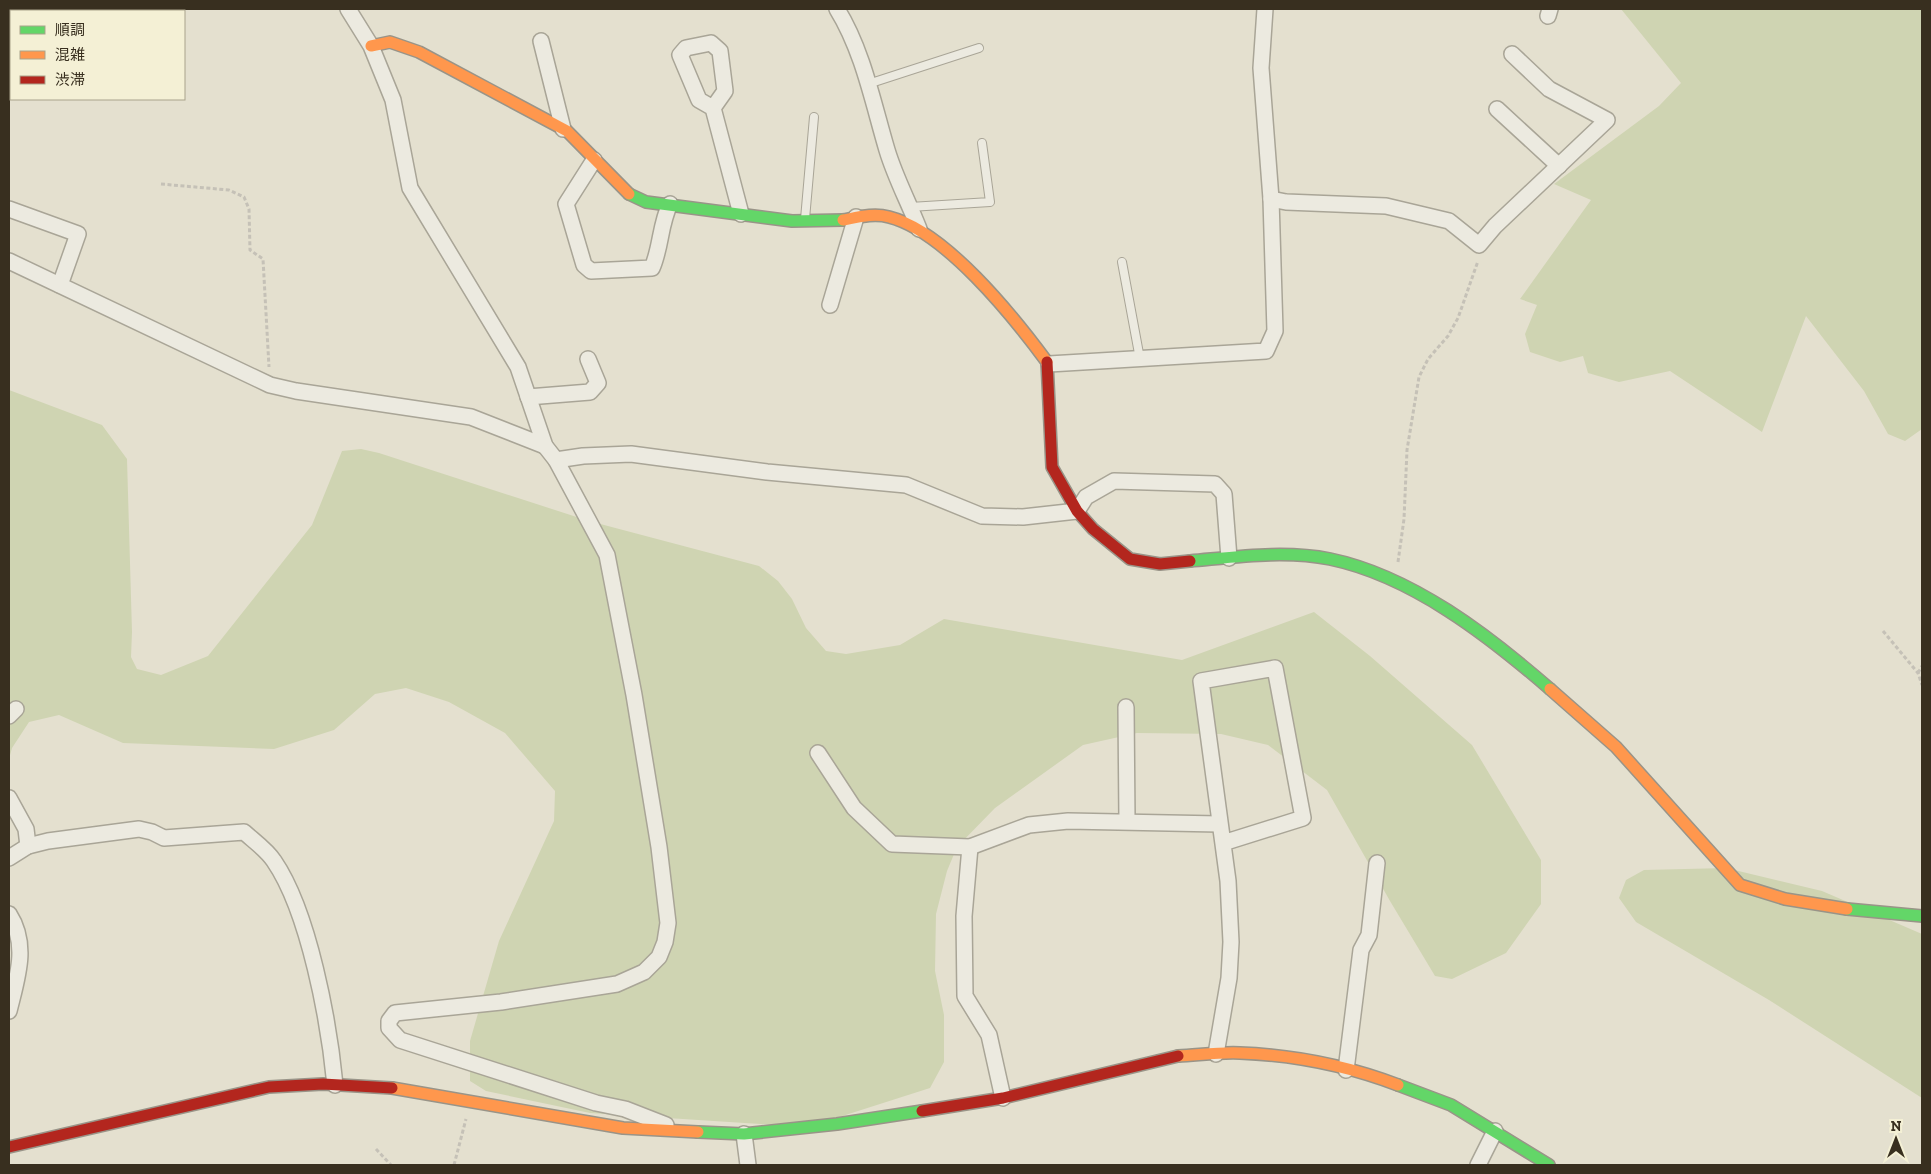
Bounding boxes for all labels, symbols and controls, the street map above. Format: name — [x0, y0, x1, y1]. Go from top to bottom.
legend — [10, 10, 185, 100]
text: 順調 — [55, 21, 85, 39]
text: 混雑 — [55, 46, 85, 64]
text: 渋滞 — [55, 71, 85, 89]
north arrow — [1871, 1114, 1921, 1164]
text: N — [1891, 1118, 1902, 1135]

